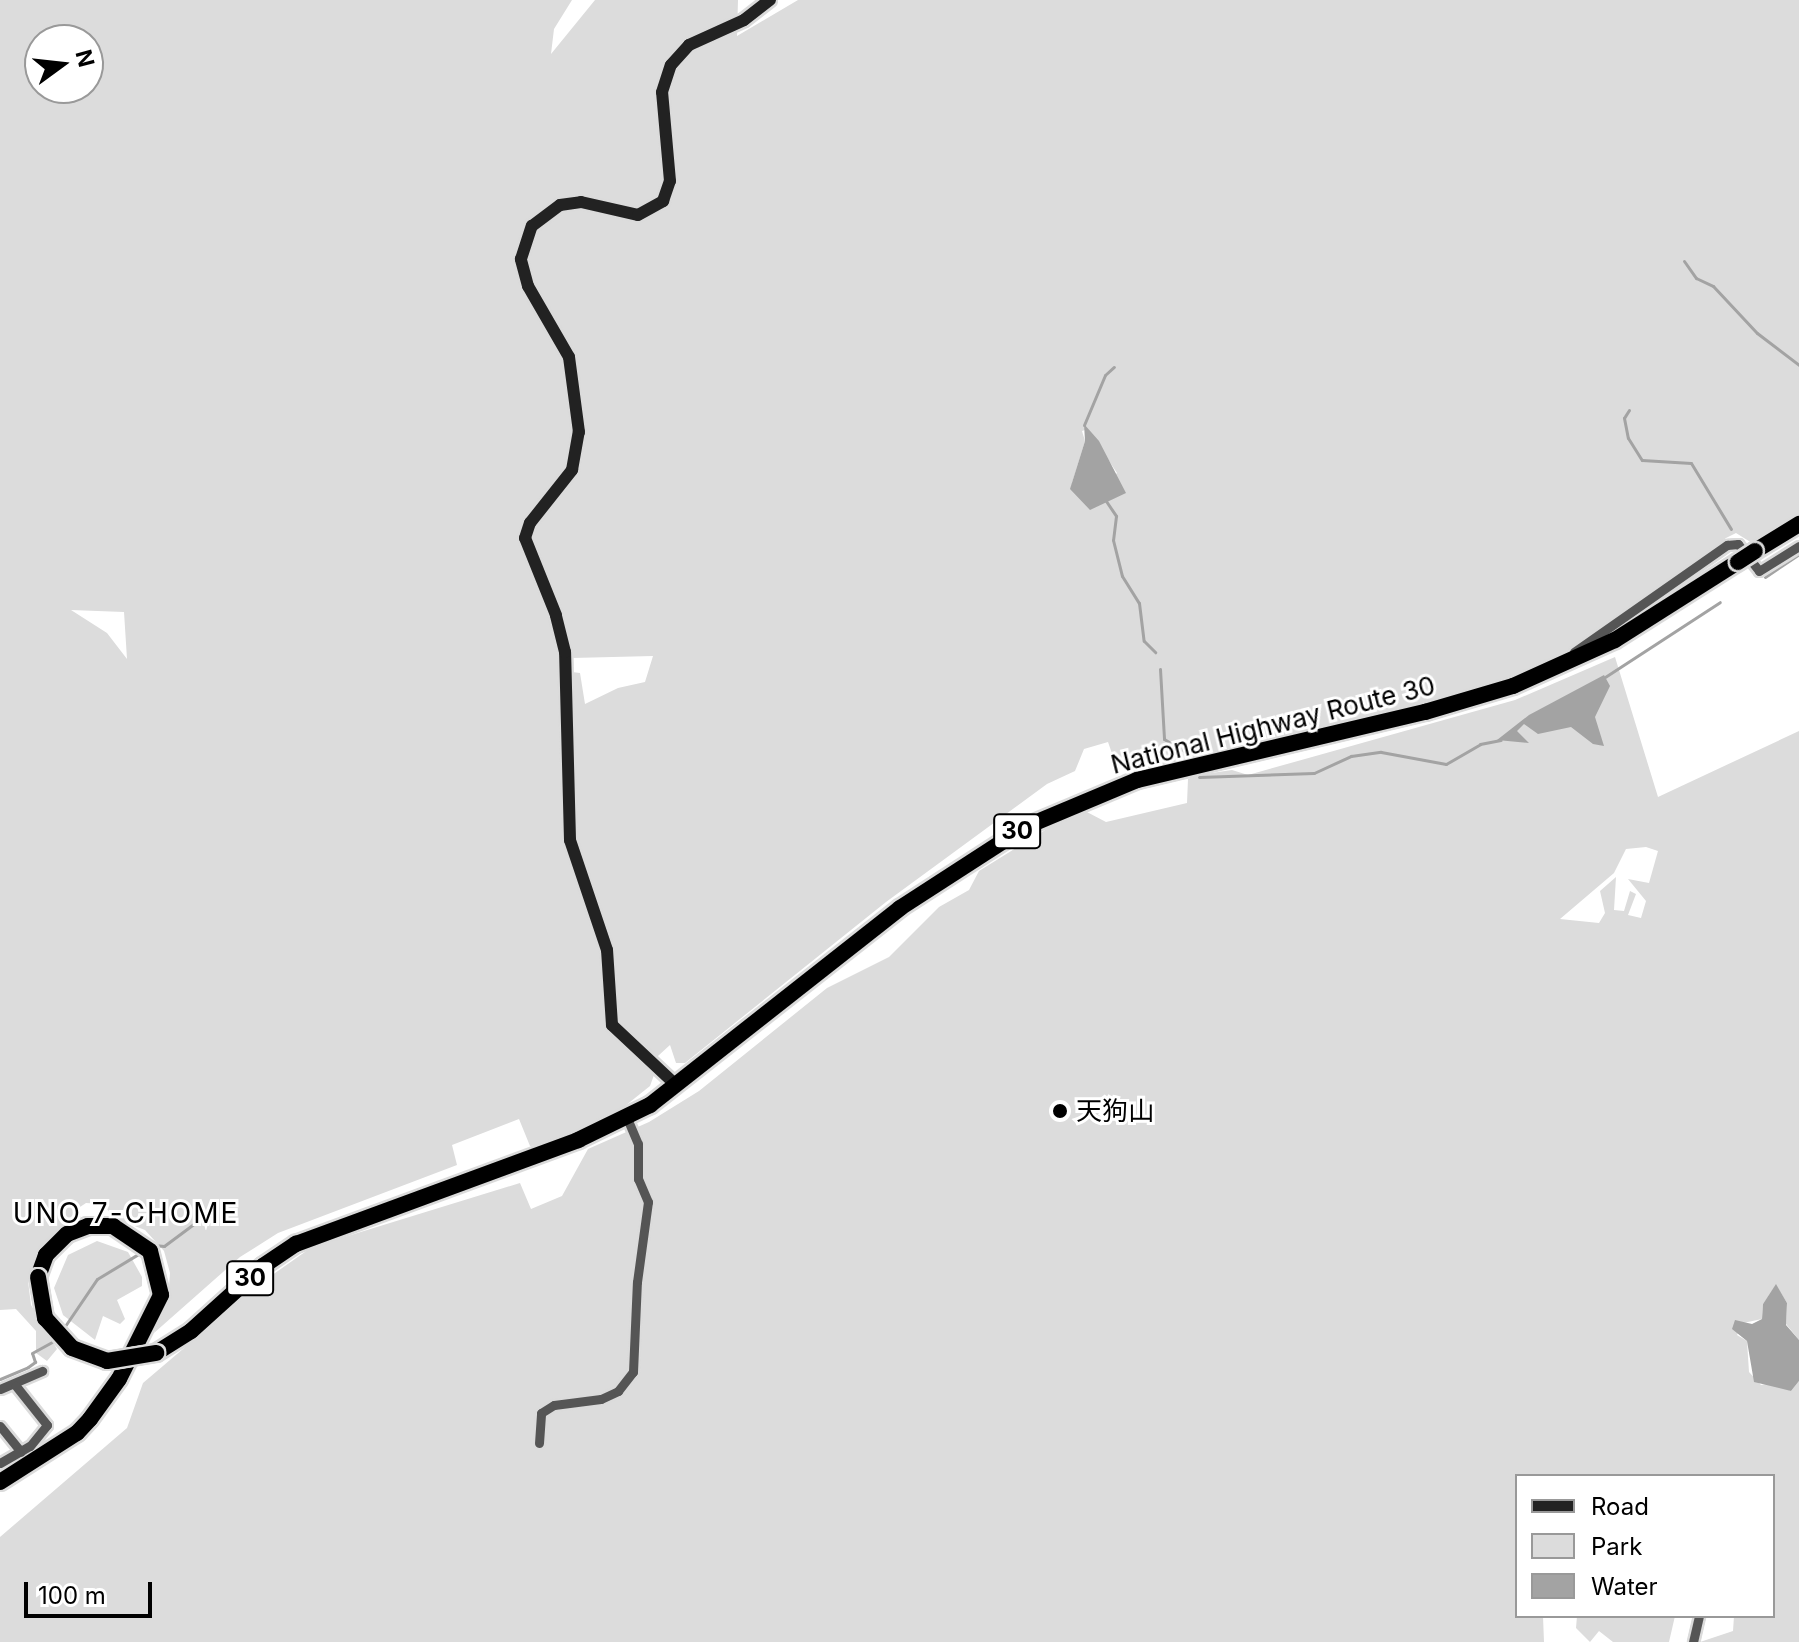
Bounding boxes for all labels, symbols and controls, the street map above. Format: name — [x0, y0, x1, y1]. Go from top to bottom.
north arrow — [24, 24, 104, 104]
text: N — [71, 47, 100, 70]
street label: National Highway Route 30 — [1108, 670, 1438, 780]
road number: 30 — [993, 811, 1041, 851]
place label: 天狗山 — [1076, 1095, 1154, 1127]
marker: 天狗山 — [1051, 1102, 1069, 1120]
district label: UNO 7-CHOME — [13, 1196, 239, 1230]
road number: 30 — [226, 1258, 274, 1298]
legend — [1515, 1474, 1775, 1618]
text: Road — [1591, 1492, 1649, 1521]
text: Park — [1591, 1532, 1642, 1561]
scale bar — [28, 1566, 156, 1616]
text: Water — [1591, 1572, 1658, 1601]
text: 100 m — [38, 1581, 106, 1610]

